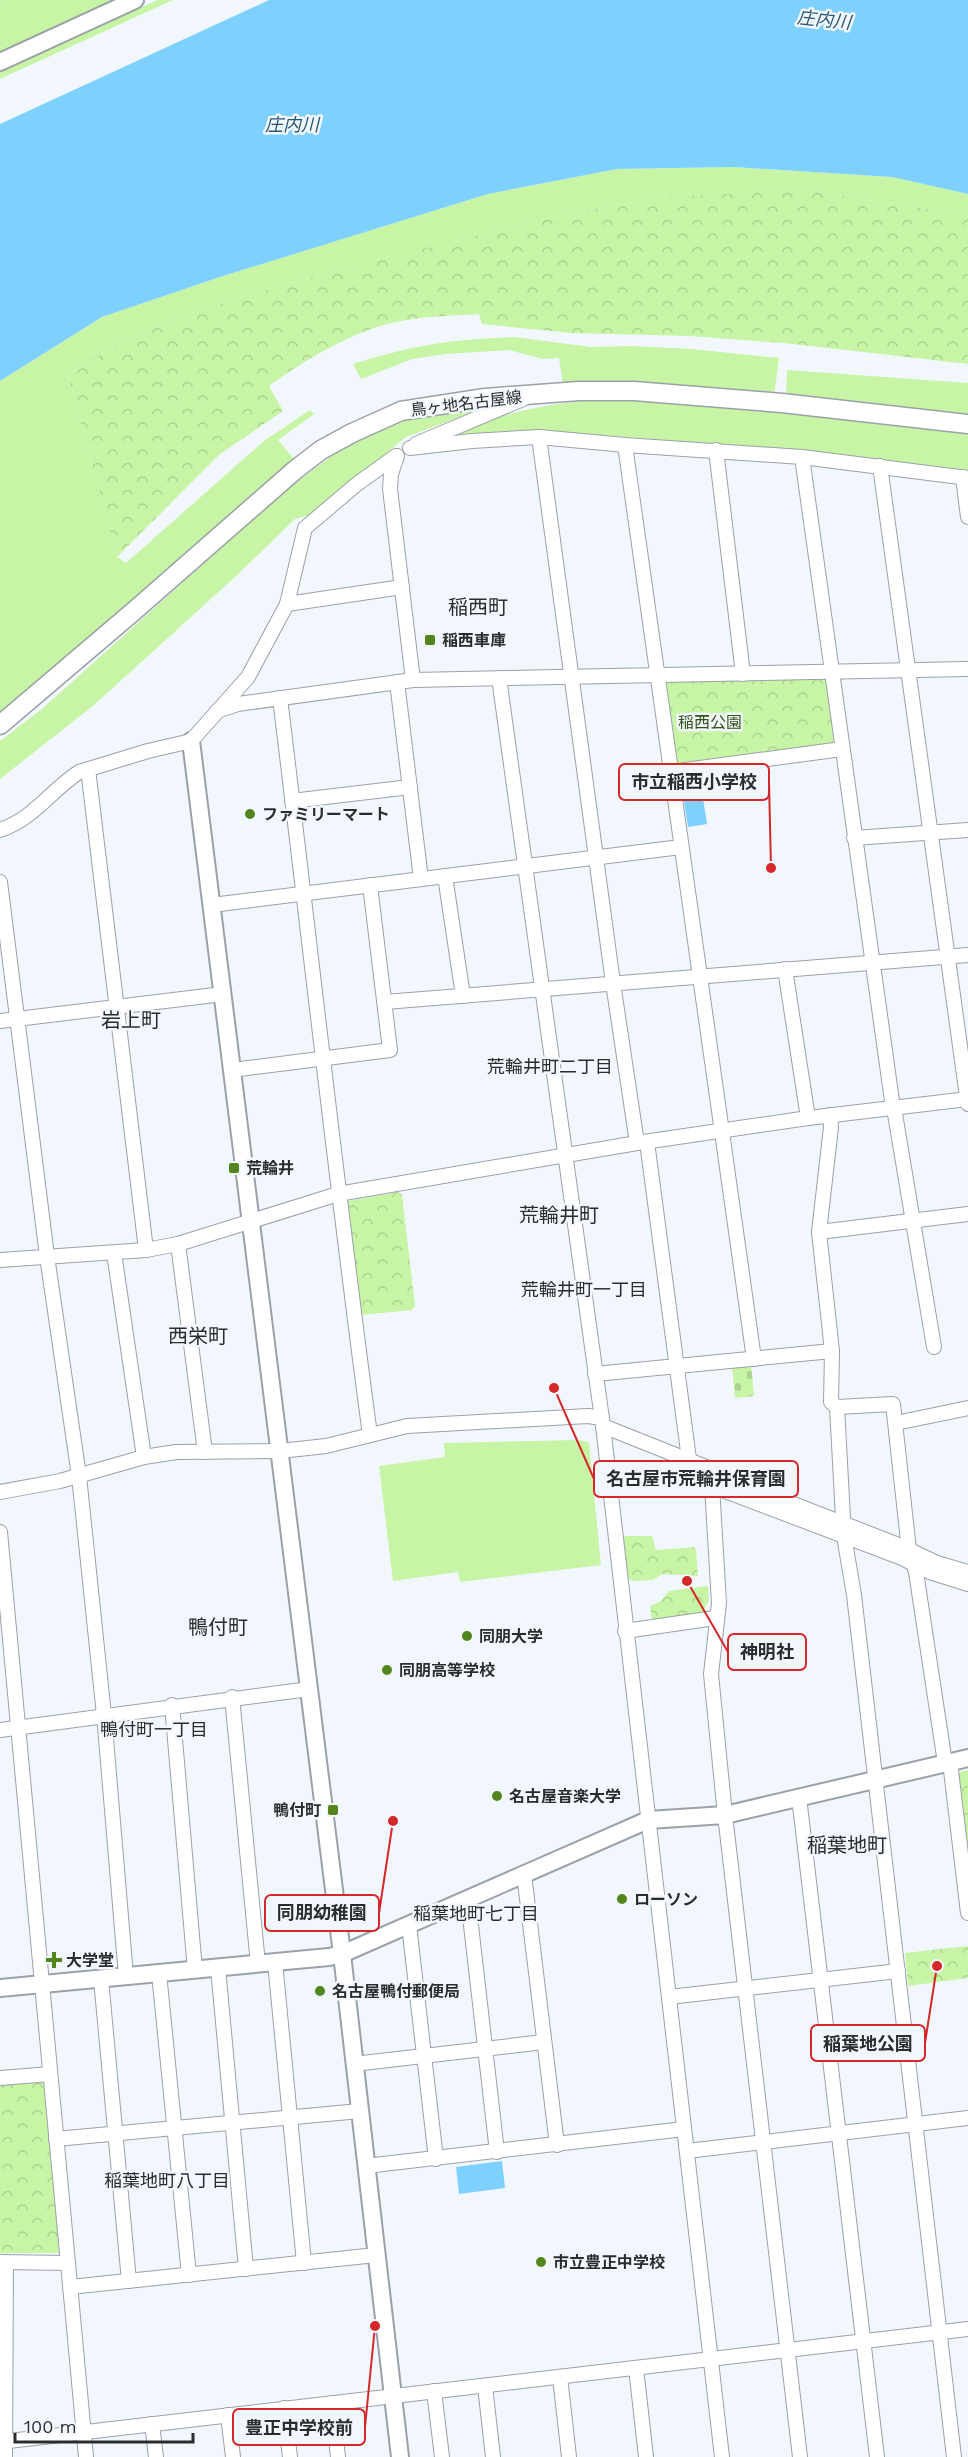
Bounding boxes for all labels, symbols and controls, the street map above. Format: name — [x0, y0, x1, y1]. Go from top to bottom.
water label: 庄内川 — [796, 6, 854, 33]
water label: 庄内川 — [265, 114, 321, 135]
street label: 鳥ヶ地名古屋線 — [409, 387, 523, 420]
district label: 稲西町 — [448, 595, 508, 619]
place label: 稲西車庫 — [442, 631, 506, 650]
marker: 稲西車庫 — [423, 633, 437, 647]
park label: 稲西公園 — [678, 713, 742, 732]
callout: 市立稲西小学校 — [619, 764, 769, 800]
text: 市立稲西小学校 — [631, 771, 757, 792]
place label: ファミリーマート — [262, 805, 390, 824]
marker: ファミリーマート — [243, 807, 257, 821]
district label: 岩上町 — [101, 1008, 161, 1032]
district label: 荒輪井町二丁目 — [487, 1056, 613, 1077]
place label: 荒輪井 — [246, 1159, 294, 1178]
marker: 荒輪井 — [227, 1161, 241, 1175]
district label: 荒輪井町 — [519, 1203, 599, 1227]
district label: 荒輪井町一丁目 — [521, 1279, 647, 1300]
district label: 西栄町 — [168, 1324, 228, 1348]
callout: 名古屋市荒輪井保育園 — [594, 1461, 798, 1497]
text: 名古屋市荒輪井保育園 — [606, 1468, 786, 1489]
district label: 鴨付町 — [188, 1615, 248, 1639]
place label: 同朋大学 — [479, 1627, 543, 1646]
marker: 同朋大学 — [460, 1629, 474, 1643]
callout: 神明社 — [728, 1634, 806, 1670]
text: 神明社 — [740, 1641, 794, 1662]
place label: 同朋高等学校 — [399, 1661, 495, 1680]
marker: 同朋高等学校 — [380, 1663, 394, 1677]
district label: 鴨付町一丁目 — [100, 1719, 208, 1740]
place label: 名古屋音楽大学 — [509, 1787, 621, 1806]
marker: 名古屋音楽大学 — [490, 1789, 504, 1803]
place label: 鴨付町 — [273, 1801, 321, 1820]
marker: 鴨付町 — [326, 1803, 340, 1817]
district label: 稲葉地町 — [807, 1833, 887, 1857]
place label: ローソン — [634, 1890, 698, 1909]
marker: ローソン — [615, 1892, 629, 1906]
callout: 同朋幼稚園 — [265, 1895, 379, 1931]
text: 同朋幼稚園 — [277, 1902, 367, 1923]
district label: 稲葉地町七丁目 — [413, 1903, 539, 1924]
place label: 大学堂 — [66, 1951, 114, 1970]
marker: 大学堂 — [47, 1953, 61, 1967]
place label: 名古屋鴨付郵便局 — [332, 1982, 460, 2001]
marker: 名古屋鴨付郵便局 — [313, 1984, 327, 1998]
callout: 稲葉地公園 — [811, 2025, 925, 2061]
text: 稲葉地公園 — [823, 2033, 913, 2054]
district label: 稲葉地町八丁目 — [104, 2170, 230, 2191]
place label: 市立豊正中学校 — [553, 2253, 665, 2272]
marker: 市立豊正中学校 — [534, 2255, 548, 2269]
scale bar — [15, 2406, 194, 2444]
callout: 豊正中学校前 — [233, 2409, 365, 2445]
text: 100 m — [24, 2416, 77, 2437]
text: 豊正中学校前 — [245, 2417, 353, 2438]

